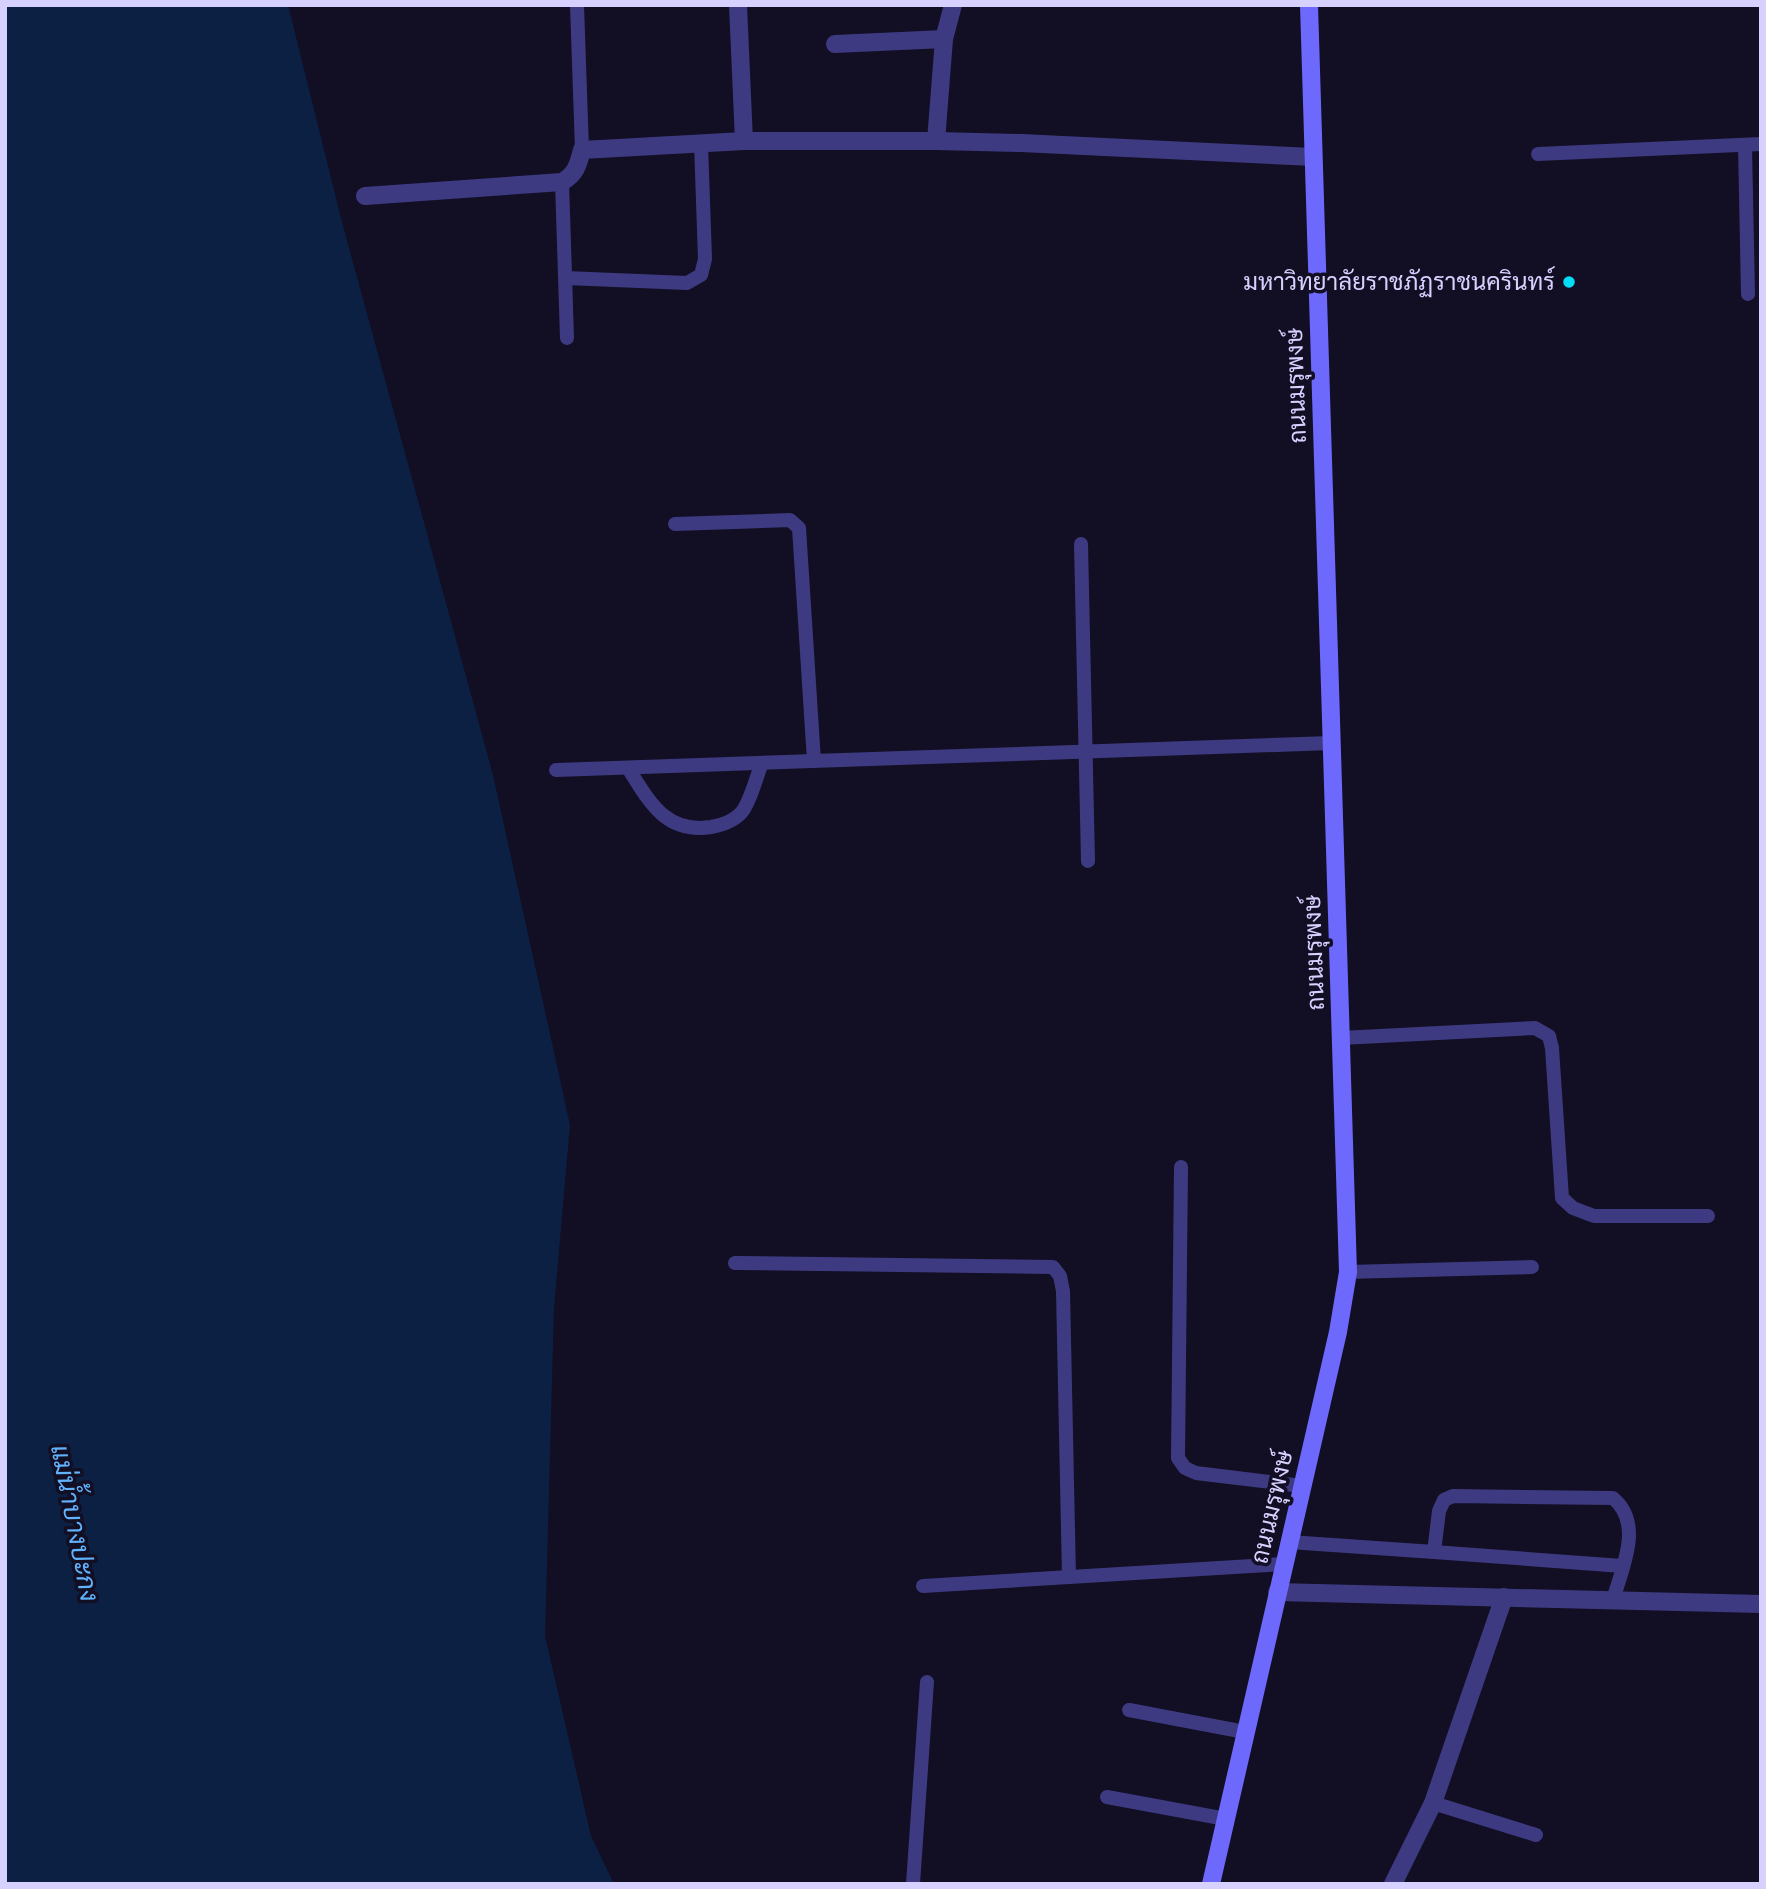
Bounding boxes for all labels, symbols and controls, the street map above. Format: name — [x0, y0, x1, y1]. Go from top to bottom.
place label: มหาวิทยาลัยราชภัฏราชนครินทร์ — [1243, 265, 1555, 298]
marker: มหาวิทยาลัยราชภัฏราชนครินทร์ — [1561, 274, 1577, 290]
street label: ถนนมรุพงษ์ — [1277, 327, 1314, 444]
street label: ถนนมรุพงษ์ — [1295, 894, 1332, 1011]
water label: แม่น้ำบางปะกง — [42, 1441, 111, 1605]
street label: ถนนมรุพงษ์ — [1242, 1446, 1301, 1567]

